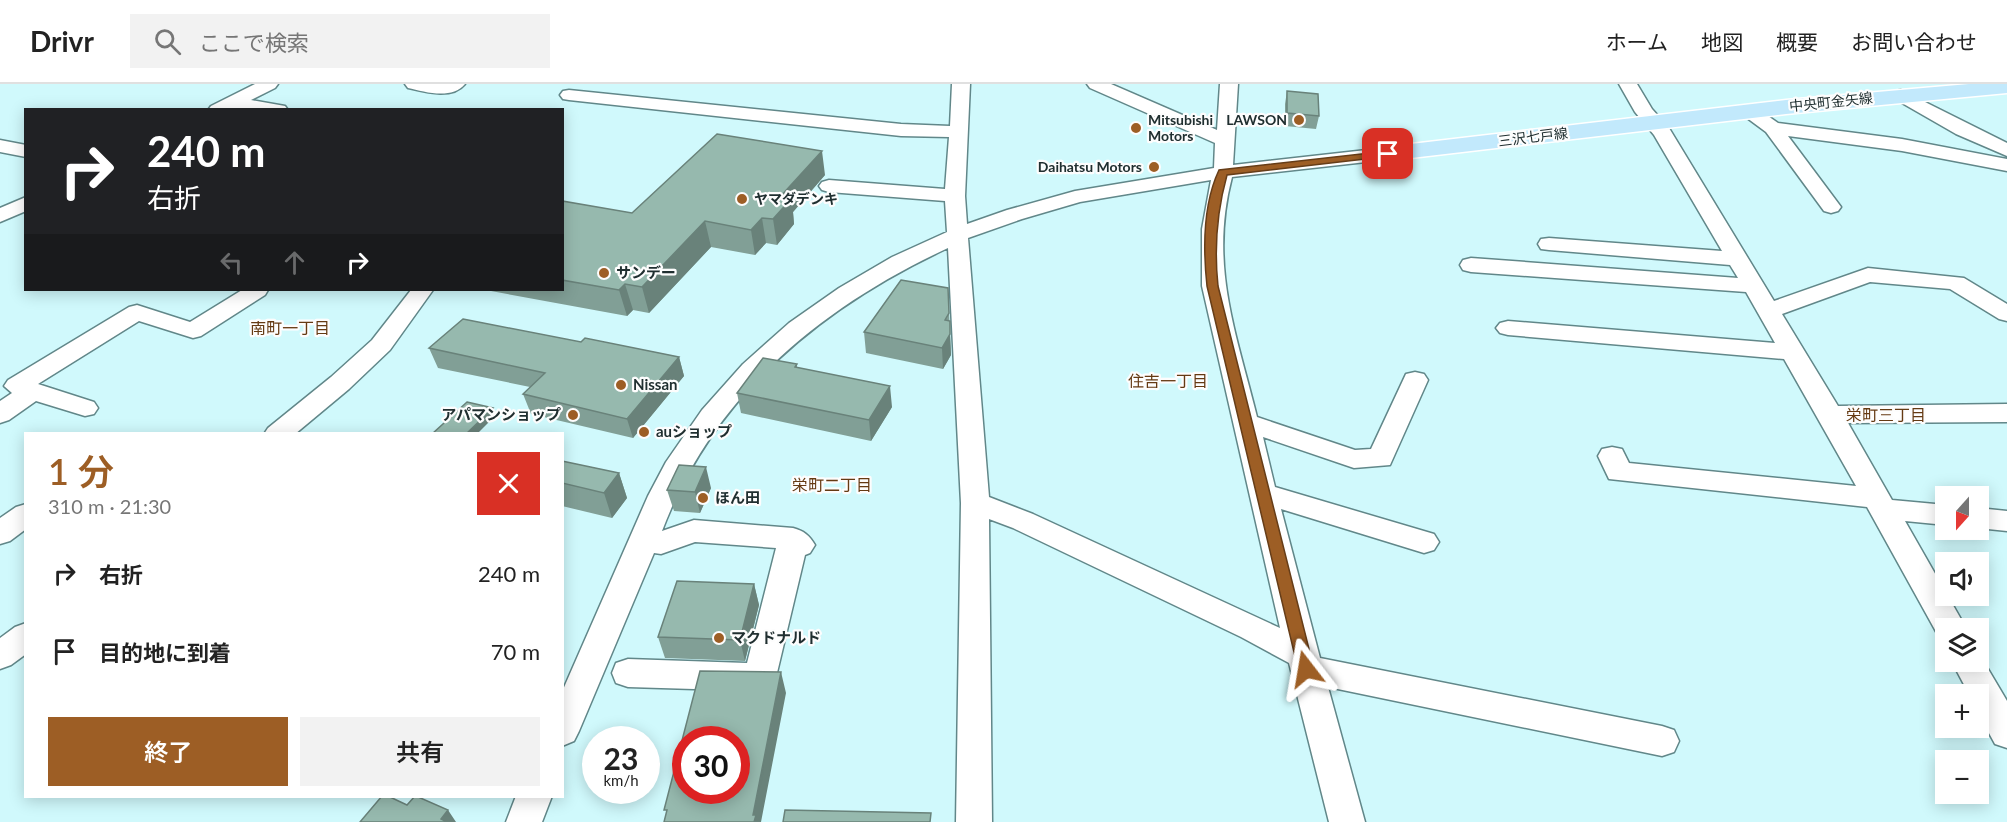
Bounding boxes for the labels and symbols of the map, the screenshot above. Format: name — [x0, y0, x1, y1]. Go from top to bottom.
street label: 中央町金矢線 — [1788, 89, 1874, 114]
place label: Mitsubishi Motors — [1148, 111, 1213, 144]
place label: LAWSON — [1226, 111, 1287, 128]
marker: LAWSON — [1292, 113, 1306, 127]
marker: Mitsubishi Motors — [1129, 121, 1143, 135]
street label: 三沢七戸線 — [1497, 124, 1569, 149]
pin — [1362, 128, 1413, 179]
place label: Daihatsu Motors — [1038, 158, 1142, 175]
marker: Daihatsu Motors — [1147, 160, 1161, 174]
place label: ヤマダデンキ — [754, 190, 838, 207]
marker: ヤマダデンキ — [735, 192, 749, 206]
place label: サンデー — [616, 263, 676, 281]
marker: サンデー — [597, 266, 611, 280]
district label: 南町一丁目 — [250, 318, 330, 337]
district label: 住吉一丁目 — [1128, 371, 1208, 390]
place label: Nissan — [633, 375, 678, 393]
marker: Nissan — [614, 378, 628, 392]
place label: アパマンショップ — [441, 405, 561, 423]
district label: 栄町三丁目 — [1846, 405, 1926, 424]
marker: アパマンショップ — [566, 408, 580, 422]
place label: auショップ — [656, 422, 732, 440]
marker: auショップ — [637, 425, 651, 439]
district label: 栄町二丁目 — [792, 475, 872, 494]
north arrow — [1935, 486, 1989, 540]
place label: ほん田 — [715, 488, 760, 506]
marker: ほん田 — [696, 491, 710, 505]
place label: マクドナルド — [731, 628, 821, 646]
marker: マクドナルド — [712, 631, 726, 645]
position arrow — [1274, 637, 1338, 701]
speed limit sign: 30 — [672, 726, 750, 804]

